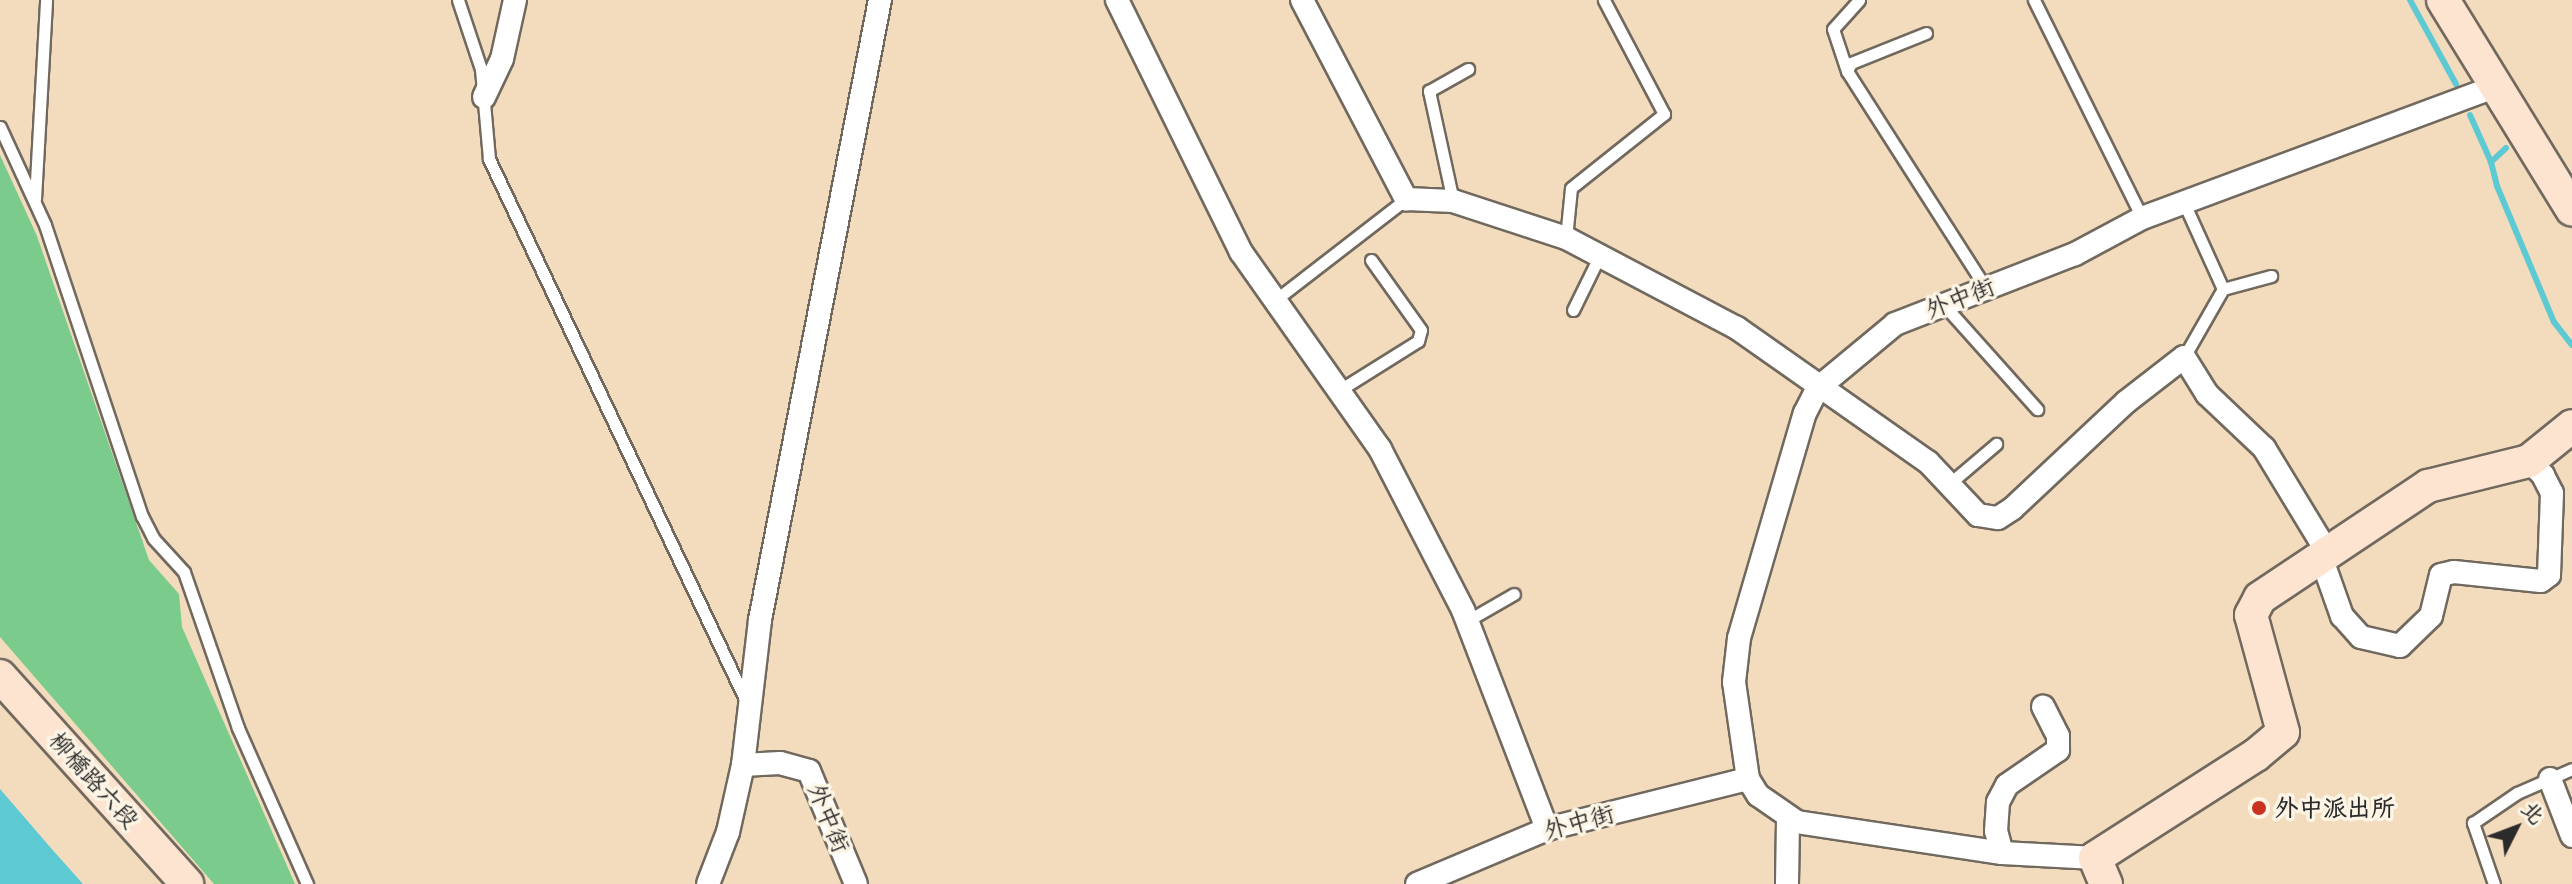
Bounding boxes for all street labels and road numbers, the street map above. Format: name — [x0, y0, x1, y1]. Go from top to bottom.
street label: 外中街 — [1921, 272, 1999, 324]
street label: 柳橋路六段 — [43, 726, 145, 834]
street label: 外中街 — [802, 779, 856, 857]
street label: 外中街 — [1540, 799, 1618, 845]

